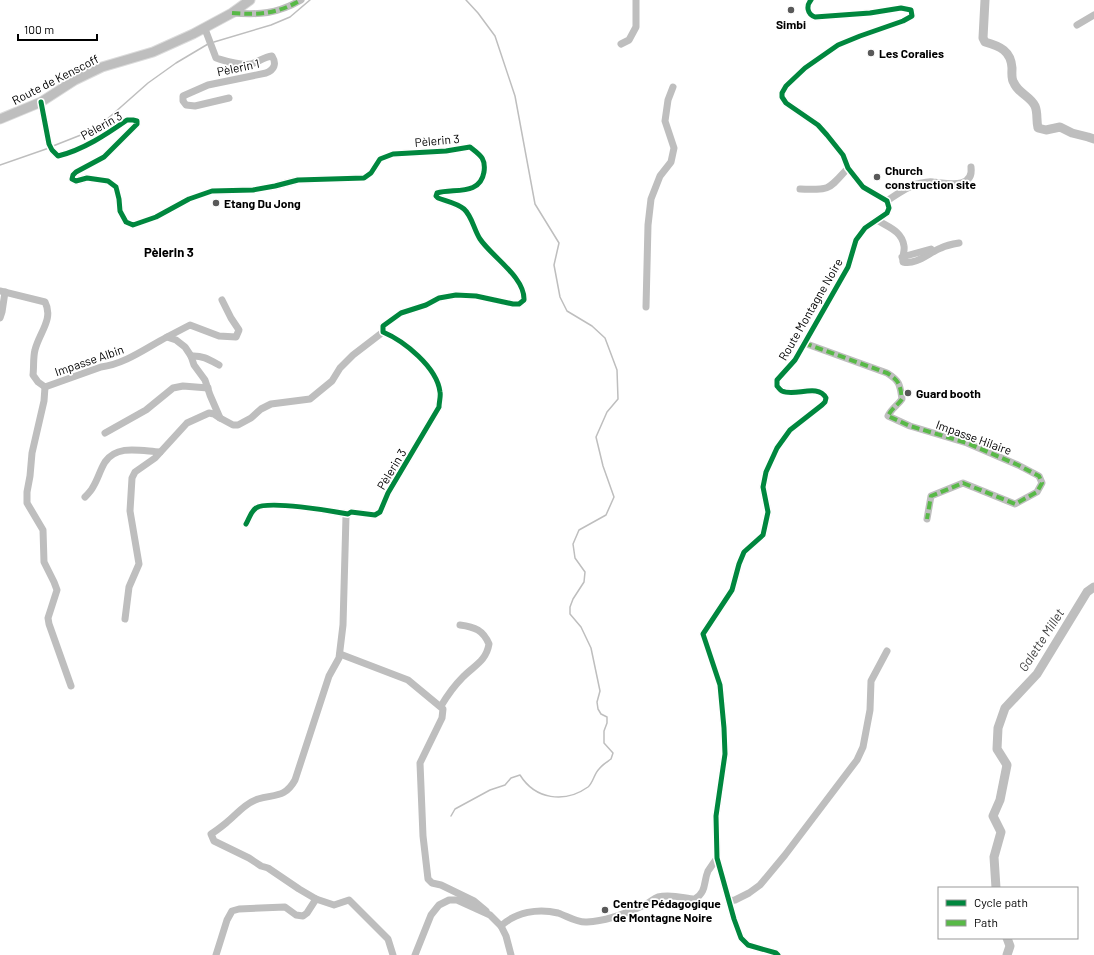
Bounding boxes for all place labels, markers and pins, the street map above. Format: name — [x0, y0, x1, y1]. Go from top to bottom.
marker: Simbi — [786, 5, 796, 15]
place label: Simbi — [776, 17, 806, 31]
place label: Les Coralies — [879, 46, 944, 60]
marker: Les Coralies — [866, 48, 876, 58]
place label: Church construction site — [885, 163, 977, 191]
marker: Church construction site — [872, 172, 882, 182]
place label: Etang Du Jong — [224, 196, 301, 210]
marker: Etang Du Jong — [211, 198, 221, 208]
place label: Guard booth — [916, 386, 981, 400]
marker: Guard booth — [903, 388, 913, 398]
place label: Centre Pédagogique de Montagne Noire — [613, 896, 721, 924]
marker: Centre Pédagogique de Montagne Noire — [600, 905, 610, 915]

